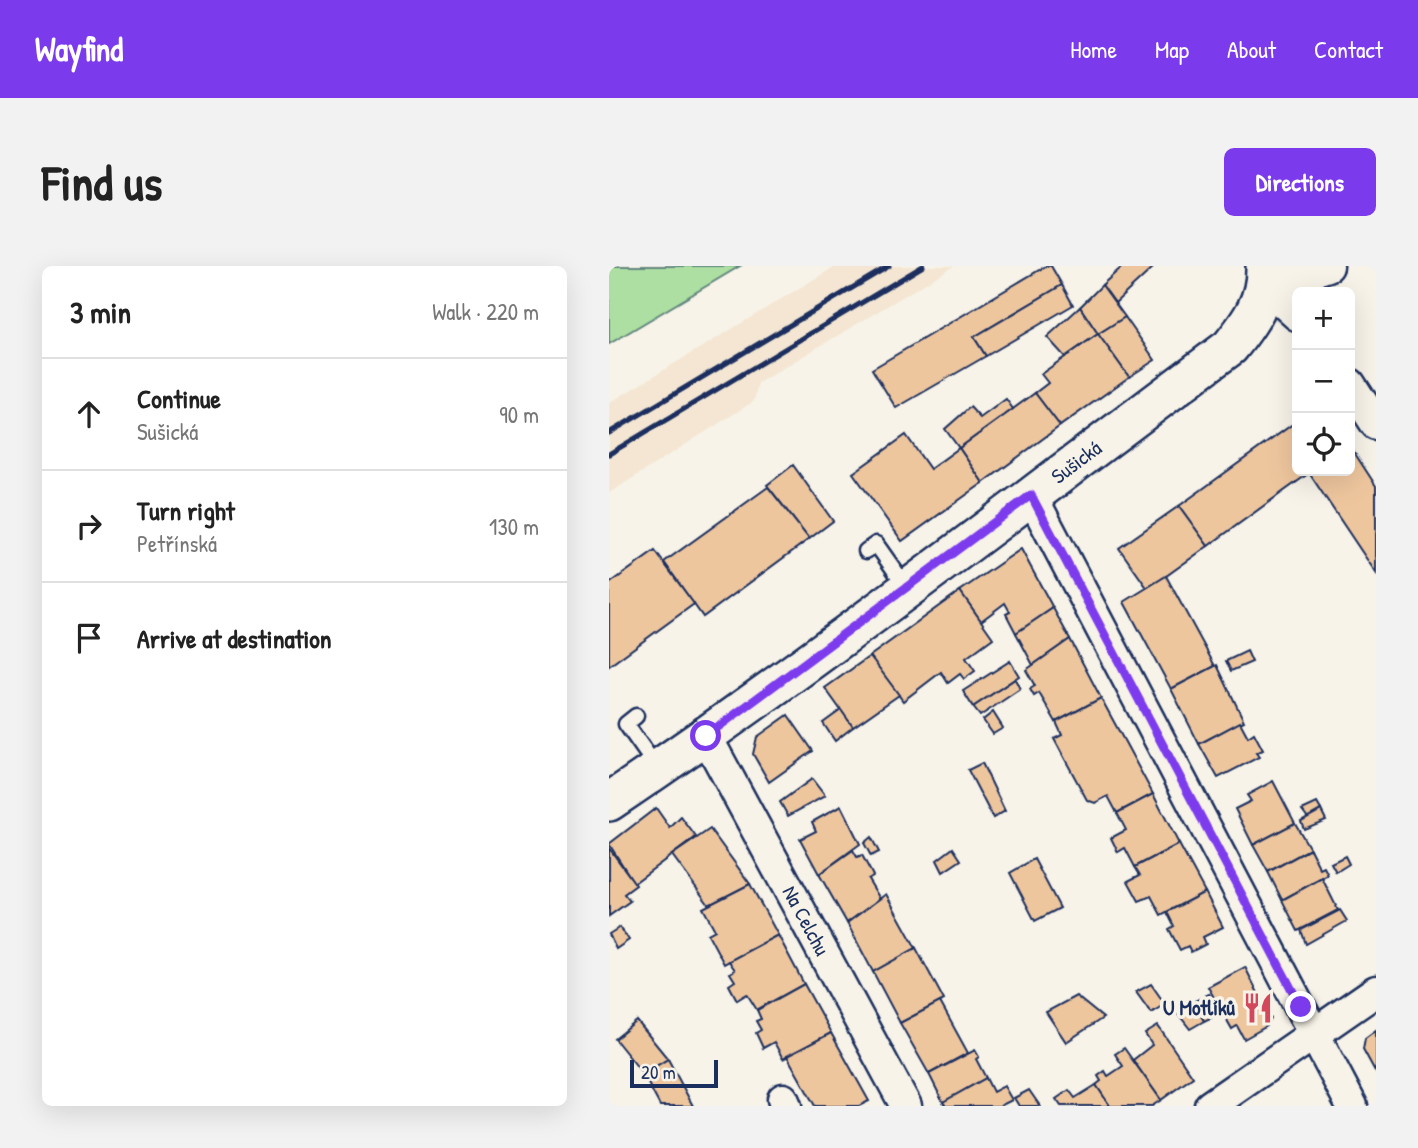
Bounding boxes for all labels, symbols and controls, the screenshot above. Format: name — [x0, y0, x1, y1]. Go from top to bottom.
text: Wayfind — [35, 27, 123, 71]
text: Home — [1070, 33, 1117, 65]
text: Map — [1155, 33, 1189, 65]
text: About — [1227, 33, 1276, 65]
text: Contact — [1314, 33, 1383, 65]
button: Directions — [1224, 148, 1376, 216]
text: Find us — [42, 149, 162, 215]
map controls — [1292, 287, 1355, 476]
button: + — [1292, 287, 1355, 350]
text: 3 min — [70, 292, 131, 332]
text: Walk · 220 m — [432, 296, 539, 327]
button: − — [1292, 350, 1355, 413]
text: Continue — [137, 381, 221, 416]
icon: ahead — [70, 395, 108, 433]
text: 90 m — [499, 399, 539, 430]
button: locate — [1292, 413, 1355, 476]
text: Sušická — [137, 416, 198, 447]
street label: Sušická — [1045, 433, 1107, 490]
text: Turn right — [137, 493, 235, 528]
icon: right — [70, 507, 108, 545]
text: 130 m — [489, 511, 539, 542]
text: Petřínská — [137, 528, 217, 559]
icon: arrive — [70, 619, 108, 657]
text: Arrive at destination — [137, 621, 332, 656]
route start — [690, 720, 721, 751]
street label: Na Celchu — [776, 881, 837, 961]
restaurant icon: U Motlíků — [1241, 991, 1275, 1025]
route end — [1285, 991, 1316, 1022]
place label: U Motlíků — [1163, 993, 1236, 1022]
scale bar — [630, 1057, 717, 1089]
text: 20 m — [641, 1059, 676, 1085]

